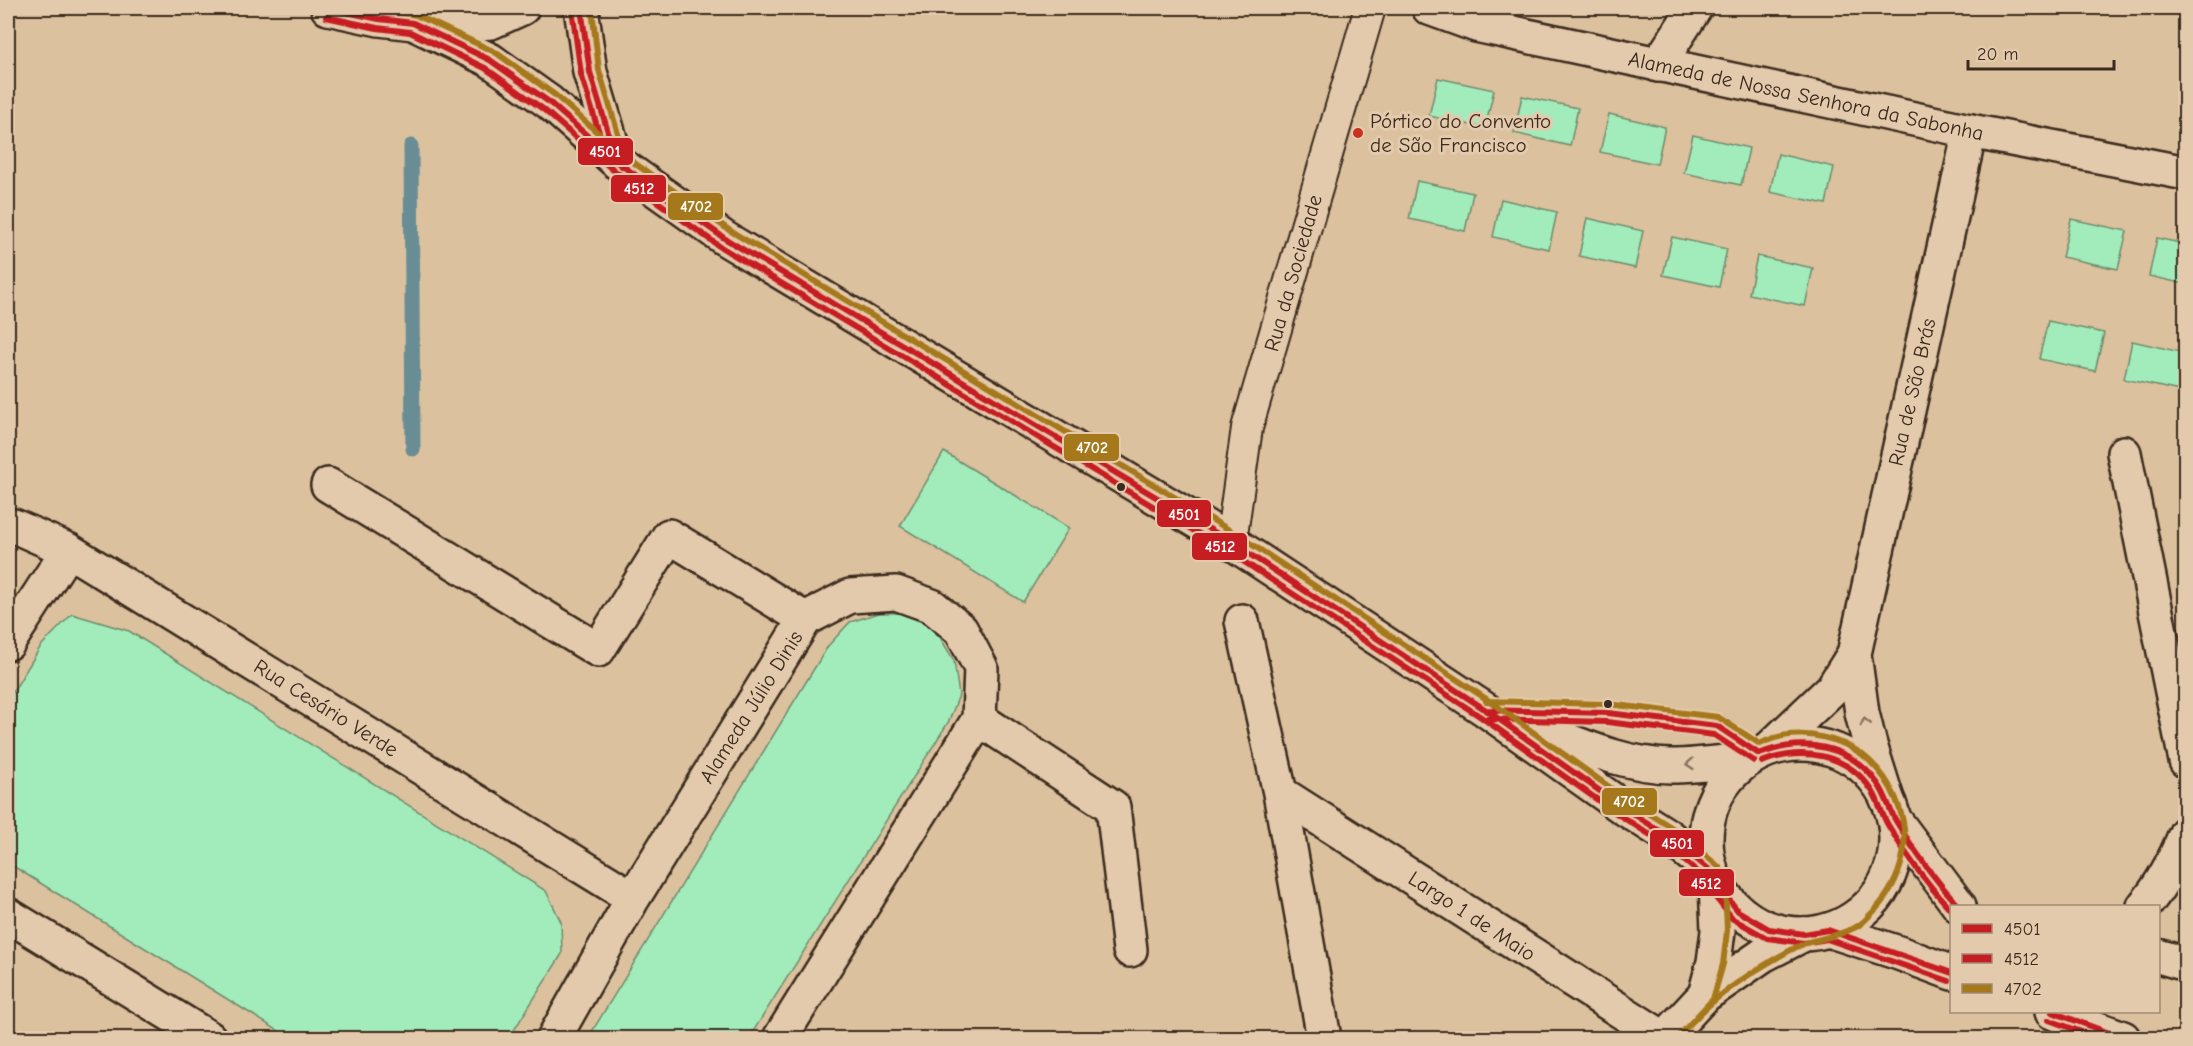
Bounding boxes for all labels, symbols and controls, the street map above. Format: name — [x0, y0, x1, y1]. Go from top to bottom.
scale bar — [1968, 33, 2114, 71]
text: 20 m — [1977, 44, 2018, 65]
street label: Alameda de Nossa Senhora da Sabonha — [1626, 47, 1986, 145]
place label: Pórtico do Convento de São Francisco — [1370, 109, 1551, 157]
marker: Pórtico do Convento de São Francisco — [1351, 126, 1365, 140]
line badge: 4501 — [577, 137, 634, 166]
text: 4501 — [589, 143, 621, 161]
line badge: 4512 — [610, 174, 667, 203]
text: 4512 — [624, 180, 654, 198]
line badge: 4702 — [667, 192, 724, 221]
street label: Rua da Sociedade — [1259, 192, 1327, 354]
text: 4702 — [680, 198, 712, 216]
street label: Rua de São Brás — [1883, 316, 1941, 468]
line badge: 4702 — [1063, 433, 1120, 462]
text: 4702 — [1076, 439, 1108, 457]
unlabelled marker — [1115, 481, 1127, 493]
line badge: 4501 — [1156, 499, 1212, 528]
text: 4501 — [1168, 506, 1200, 524]
line badge: 4512 — [1191, 532, 1248, 561]
text: 4512 — [1205, 538, 1235, 556]
street label: Alameda Júlio Dinis — [694, 626, 808, 788]
street label: Rua Cesário Verde — [250, 654, 402, 762]
unlabelled marker — [1602, 698, 1614, 710]
one-way arrow — [1859, 718, 1872, 728]
one-way arrow — [1686, 758, 1695, 771]
line badge: 4702 — [1601, 787, 1658, 816]
text: 4702 — [1613, 793, 1645, 811]
line badge: 4501 — [1649, 829, 1705, 858]
text: 4501 — [1661, 835, 1693, 853]
street label: Largo 1 de Maio — [1404, 866, 1540, 966]
line badge: 4512 — [1678, 868, 1735, 897]
text: 4512 — [1691, 875, 1721, 893]
legend — [1950, 905, 2160, 1013]
text: 4501 — [2004, 919, 2041, 940]
text: 4512 — [2004, 949, 2039, 970]
text: 4702 — [2004, 979, 2042, 1000]

